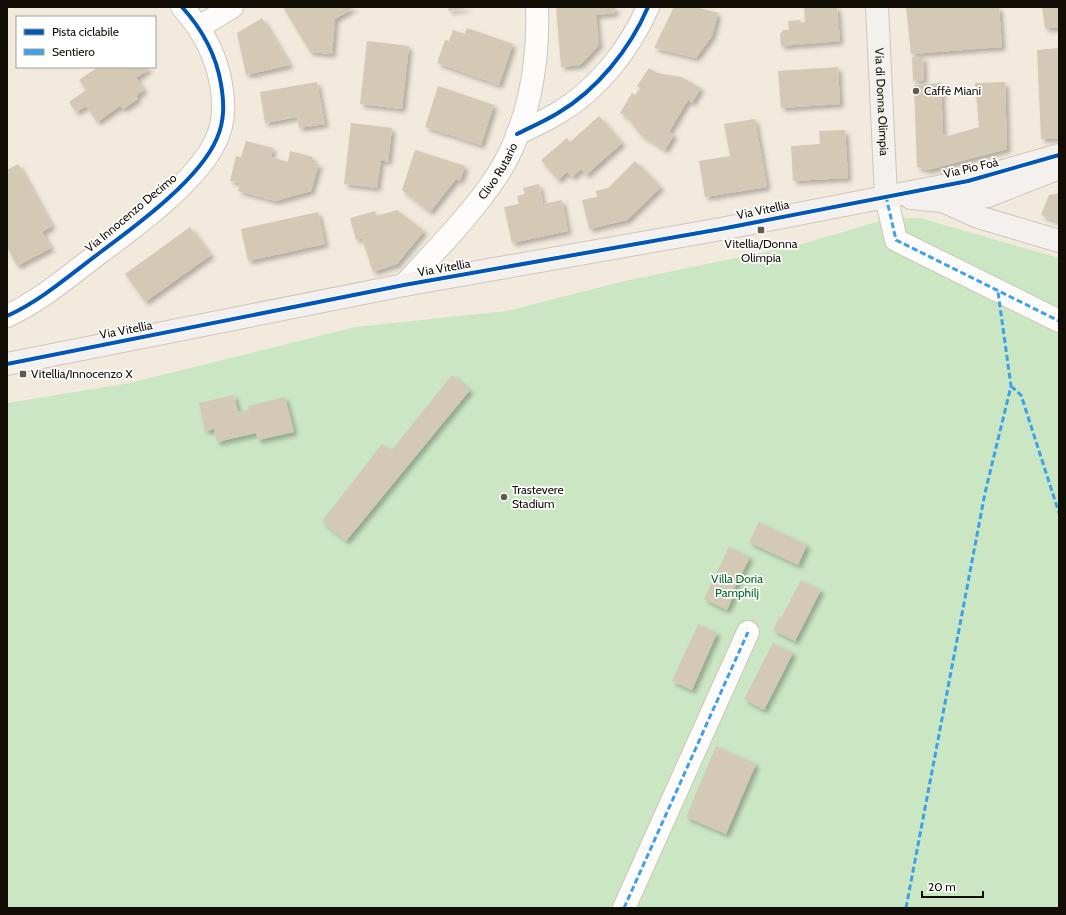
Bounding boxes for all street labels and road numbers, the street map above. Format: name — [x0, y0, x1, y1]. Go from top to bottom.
street label: Via di Donna Olimpia — [872, 48, 892, 156]
street label: Clivo Rutario — [474, 140, 521, 202]
street label: Via Pio Foà — [942, 154, 1000, 181]
street label: Via Innocenzo Decimo — [82, 170, 180, 255]
street label: Via Vitellia — [735, 197, 791, 222]
street label: Via Vitellia — [416, 255, 472, 280]
street label: Via Vitellia — [98, 317, 154, 342]

